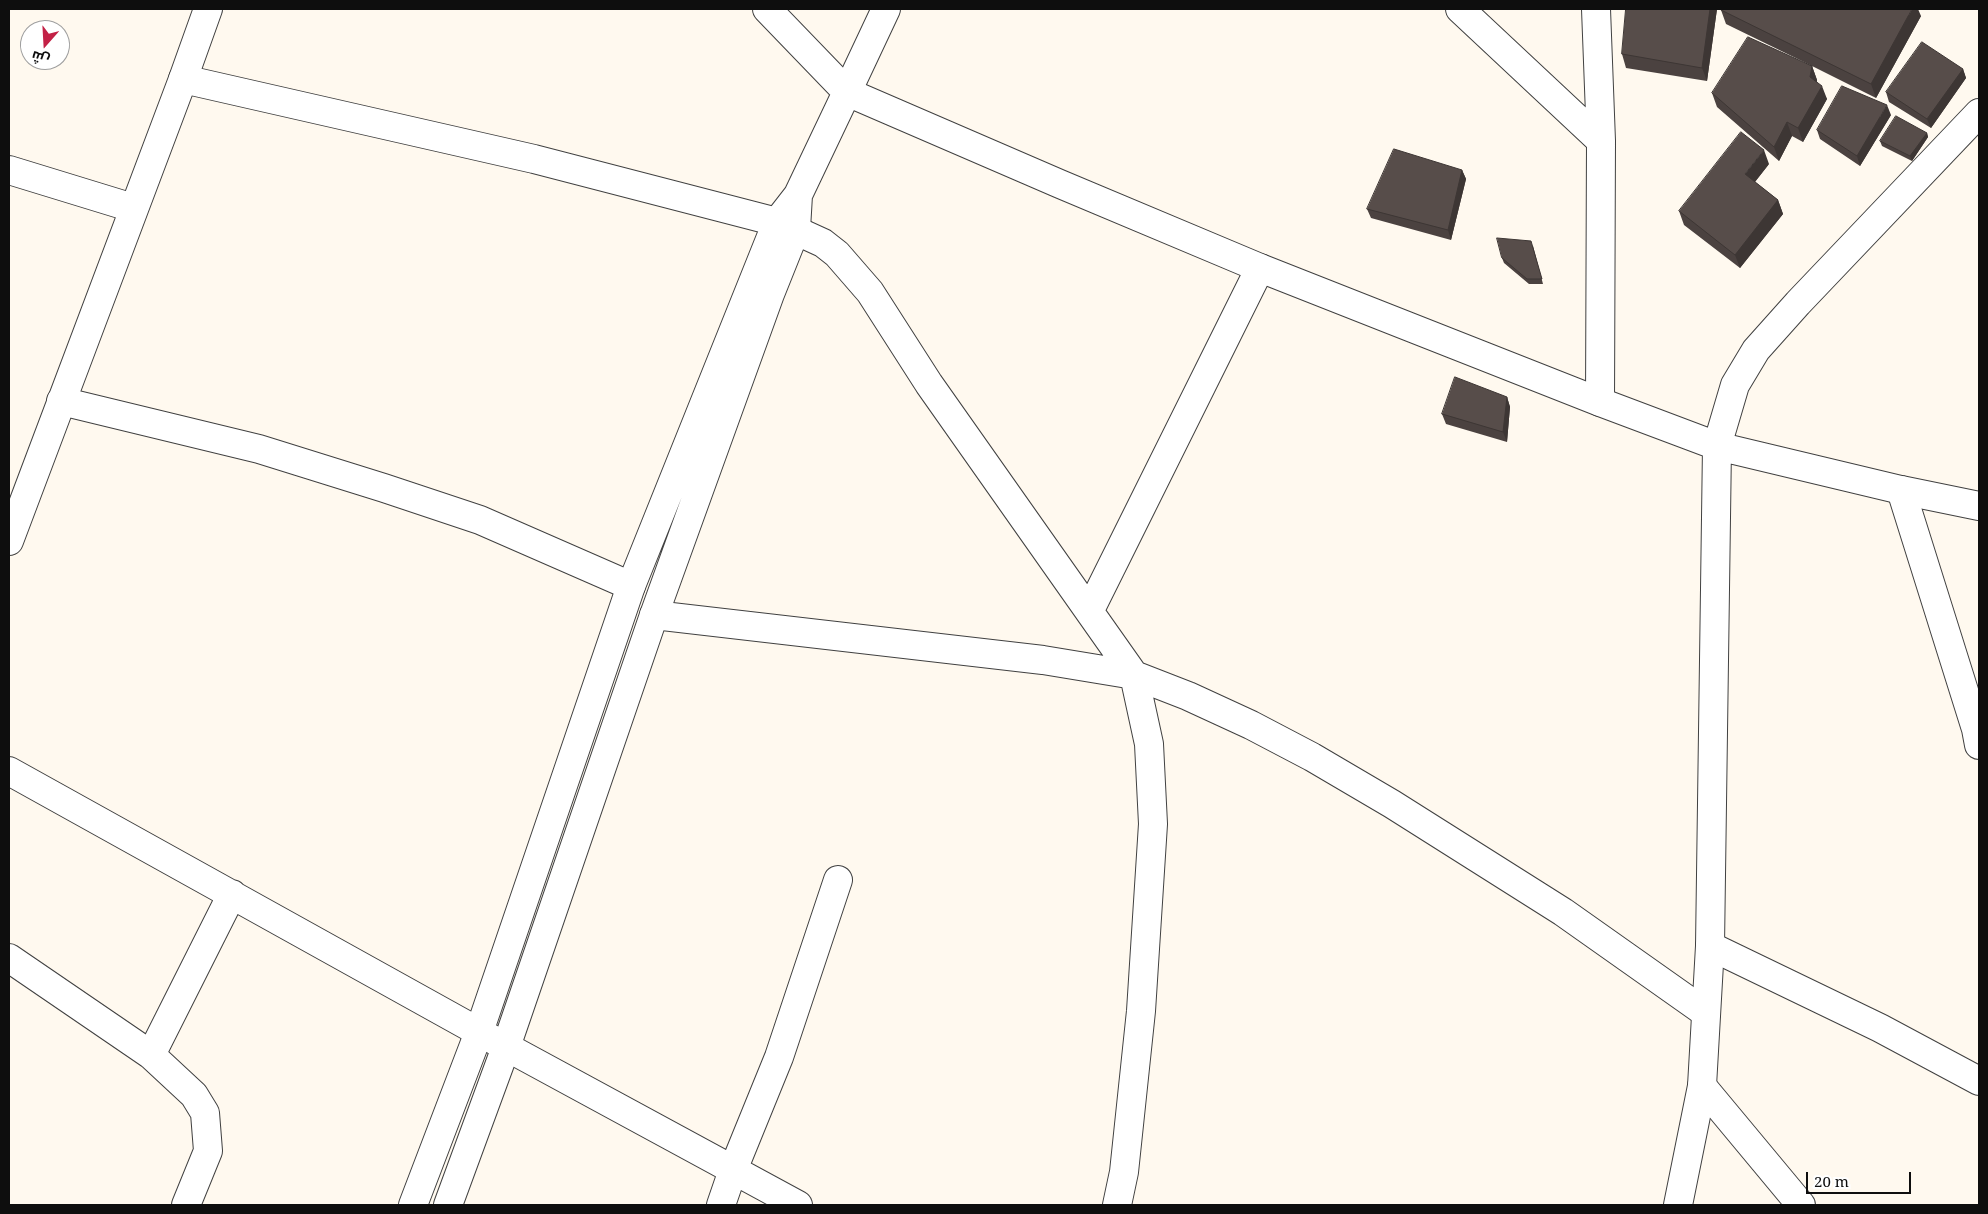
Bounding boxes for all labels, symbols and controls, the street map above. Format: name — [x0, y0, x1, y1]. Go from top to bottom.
north arrow — [20, 20, 70, 70]
text: ش — [29, 47, 52, 71]
scale bar — [1808, 1162, 1913, 1194]
text: 20 m — [1814, 1171, 1849, 1191]

